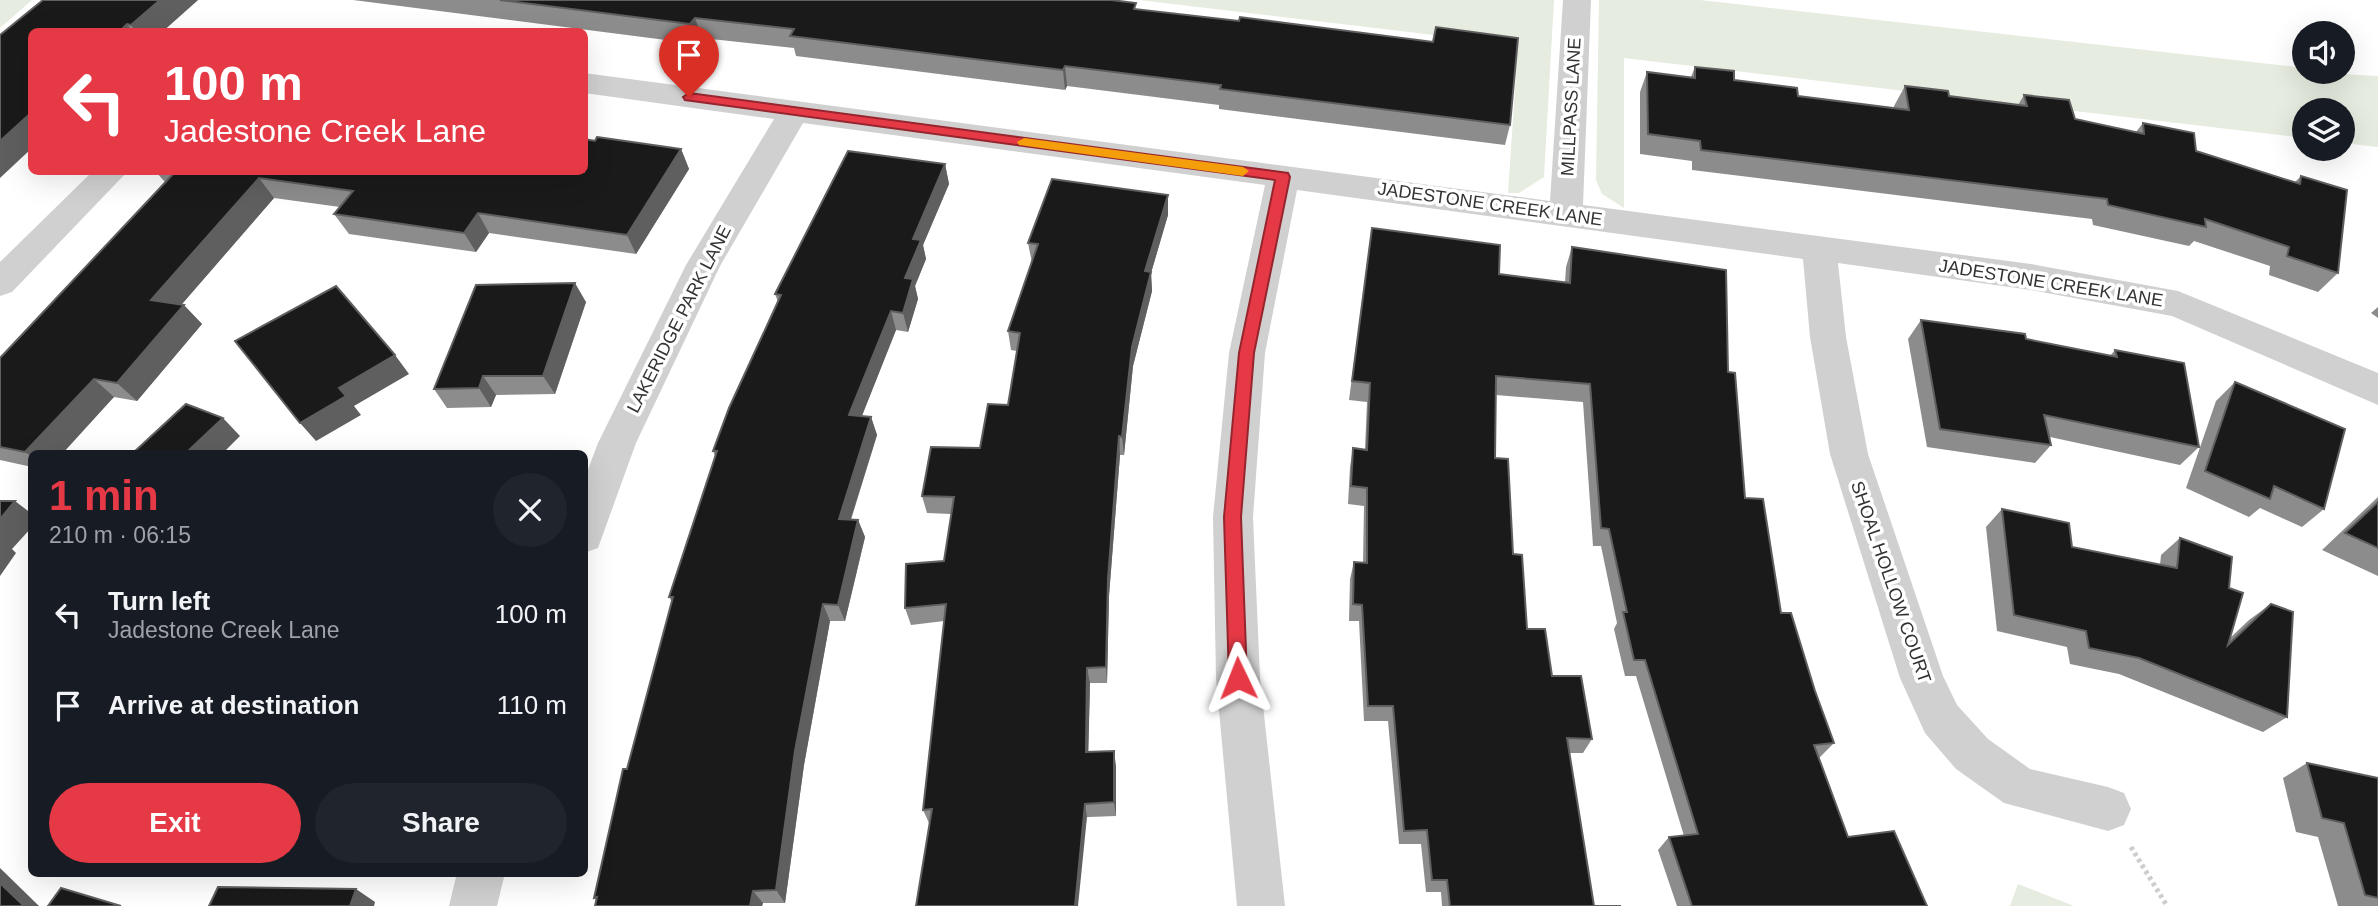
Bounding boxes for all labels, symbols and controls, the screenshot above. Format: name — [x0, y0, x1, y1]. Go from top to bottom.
map controls — [2292, 21, 2355, 161]
button: sound — [2292, 21, 2355, 84]
pin — [659, 25, 719, 97]
icon: arrive — [670, 36, 708, 74]
street label: MILLPASS LANE — [1557, 37, 1585, 177]
icon: left — [49, 56, 140, 147]
text: 100 m — [164, 56, 303, 110]
button: layers — [2292, 98, 2355, 161]
text: Jadestone Creek Lane — [164, 113, 486, 149]
street label: JADESTONE CREEK LANE — [1376, 178, 1604, 230]
street label: LAKERIDGE PARK LANE — [623, 222, 735, 416]
street label: JADESTONE CREEK LANE — [1937, 255, 2165, 311]
text: 1 min — [49, 472, 159, 519]
button: close — [493, 473, 567, 547]
street label: SHOAL HOLLOW COURT — [1847, 478, 1935, 686]
text: 210 m · 06:15 — [49, 522, 191, 548]
text: Turn left — [108, 586, 210, 616]
icon: left — [49, 596, 87, 634]
text: 100 m — [495, 599, 567, 629]
text: Jadestone Creek Lane — [108, 617, 339, 643]
position arrow — [1201, 641, 1275, 715]
icon: arrive — [49, 687, 87, 725]
text: Arrive at destination — [108, 690, 359, 720]
text: 110 m — [497, 690, 567, 720]
button: Exit — [49, 783, 301, 863]
button: Share — [315, 783, 567, 863]

